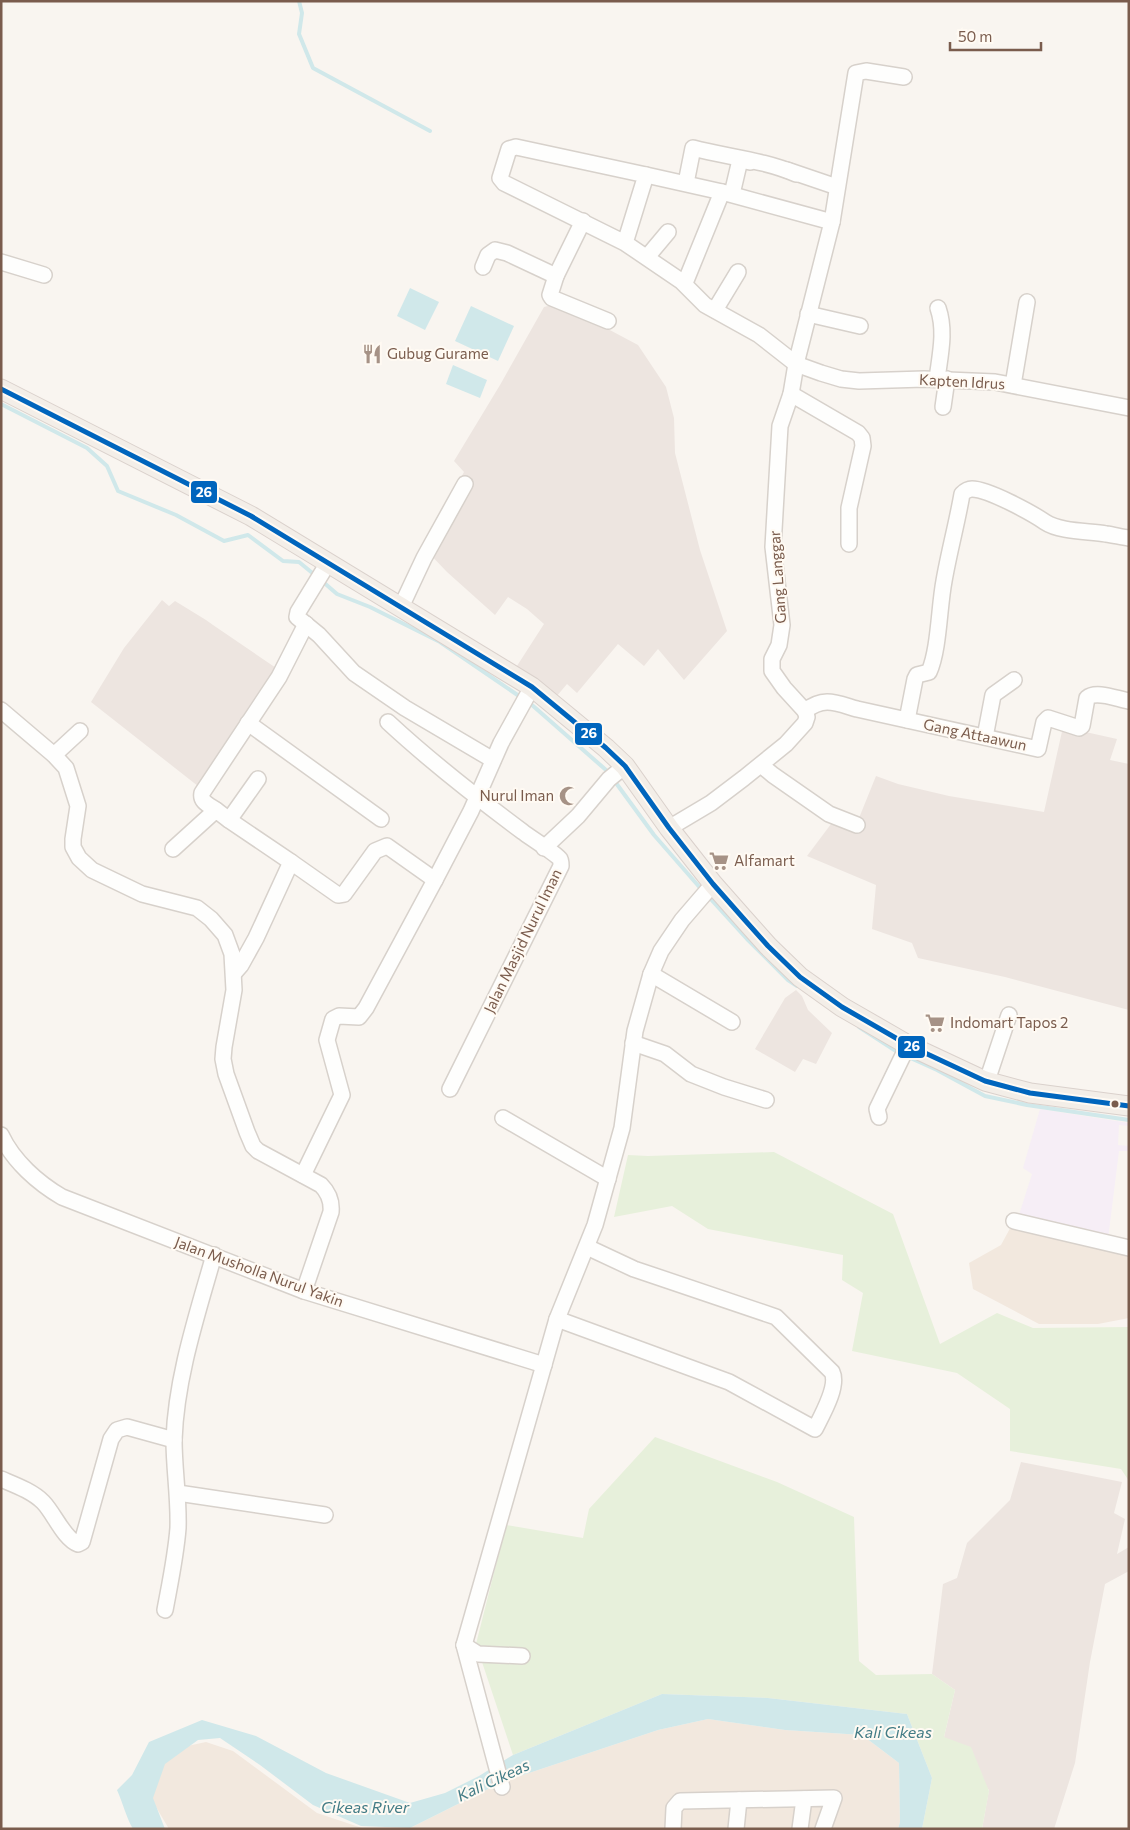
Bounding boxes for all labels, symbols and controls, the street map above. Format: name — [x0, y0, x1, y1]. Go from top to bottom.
scale bar — [950, 20, 1041, 52]
text: 50 m — [958, 27, 992, 45]
restaurant icon: Gubug Gurame — [361, 343, 383, 365]
place label: Gubug Gurame — [387, 344, 489, 362]
street label: Kapten Idrus — [919, 370, 1006, 392]
line badge: 26 — [190, 480, 218, 504]
text: 26 — [196, 483, 213, 500]
street label: Gang Langgar — [765, 530, 789, 624]
street label: Gang Attaawun — [922, 714, 1028, 754]
line badge: 26 — [574, 722, 603, 746]
text: 26 — [581, 724, 598, 741]
mosque icon: Nurul Iman — [558, 785, 580, 807]
place label: Nurul Iman — [480, 786, 554, 804]
supermarket icon: Alfamart — [708, 850, 730, 872]
place label: Alfamart — [734, 851, 795, 869]
street label: Jalan Masjid Nurul Iman — [479, 866, 565, 1015]
supermarket icon: Indomart Tapos 2 — [924, 1012, 946, 1034]
place label: Indomart Tapos 2 — [950, 1013, 1068, 1031]
line badge: 26 — [897, 1035, 926, 1059]
text: 26 — [904, 1037, 921, 1054]
unlabelled marker — [1110, 1099, 1120, 1109]
street label: Jalan Musholla Nurul Yakin — [173, 1232, 346, 1310]
water label: Kali Cikeas — [854, 1722, 932, 1741]
water label: Kali Cikeas — [454, 1754, 532, 1805]
water label: Cikeas River — [321, 1797, 410, 1816]

